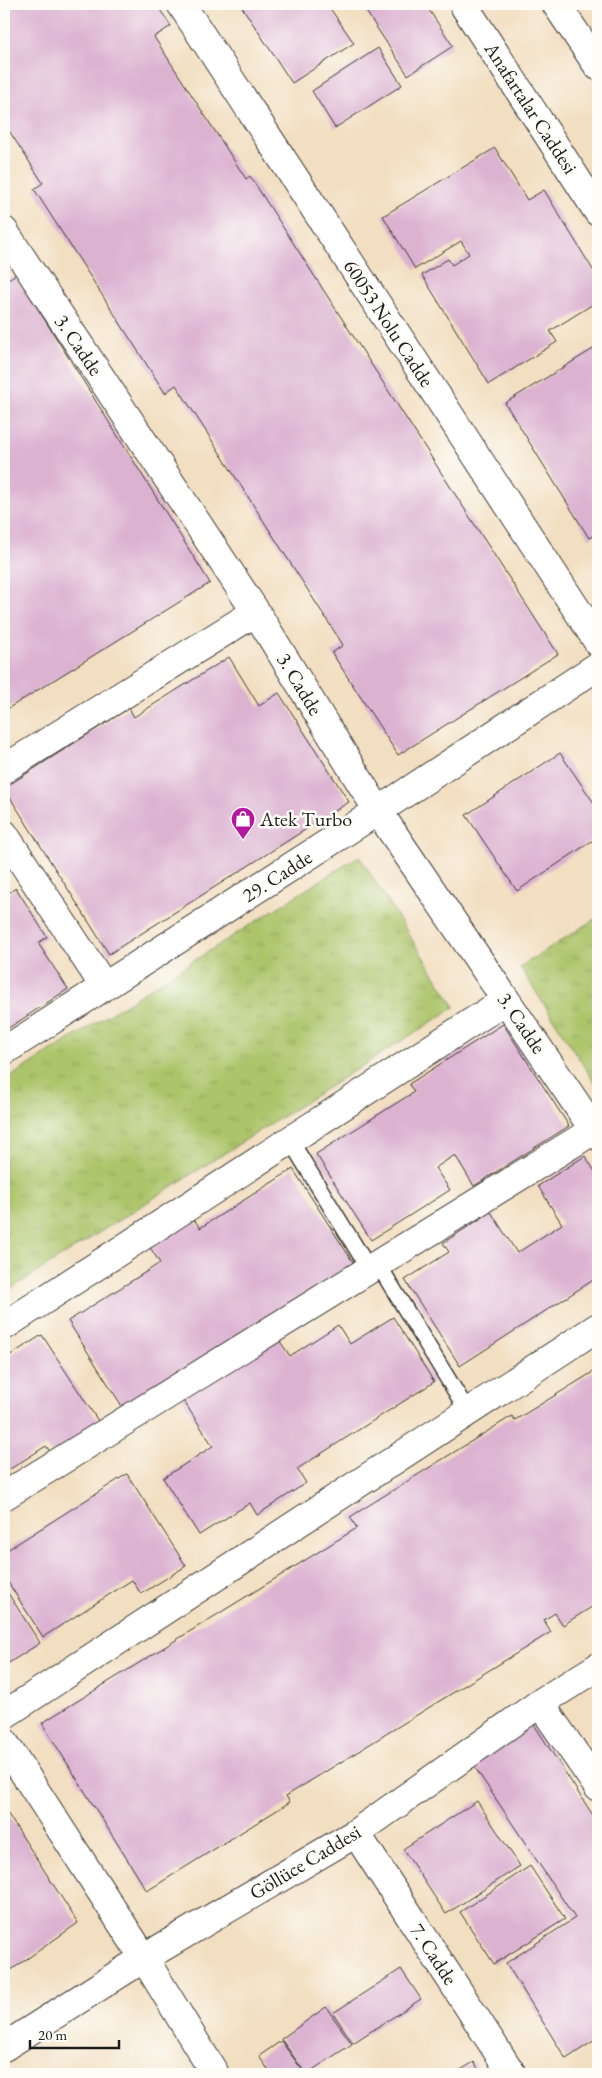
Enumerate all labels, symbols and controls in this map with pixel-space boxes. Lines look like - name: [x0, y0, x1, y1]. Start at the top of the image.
- street label: Anafartalar Caddesi: [478, 36, 583, 179]
- street label: 60053 Nolu Cadde: [338, 254, 440, 392]
- street label: 3. Cadde: [49, 309, 109, 381]
- street label: 3. Cadde: [271, 648, 329, 720]
- shop icon: Atek Turbo: [230, 806, 256, 840]
- place label: Atek Turbo: [259, 806, 352, 832]
- street label: 29. Cadde: [237, 844, 317, 908]
- street label: 3. Cadde: [492, 987, 552, 1059]
- street label: Göllüce Caddesi: [245, 1819, 366, 1905]
- street label: 7. Cadde: [404, 1918, 464, 1990]
- scale bar: [30, 2018, 119, 2050]
- text: 20 m: [38, 2025, 67, 2044]

